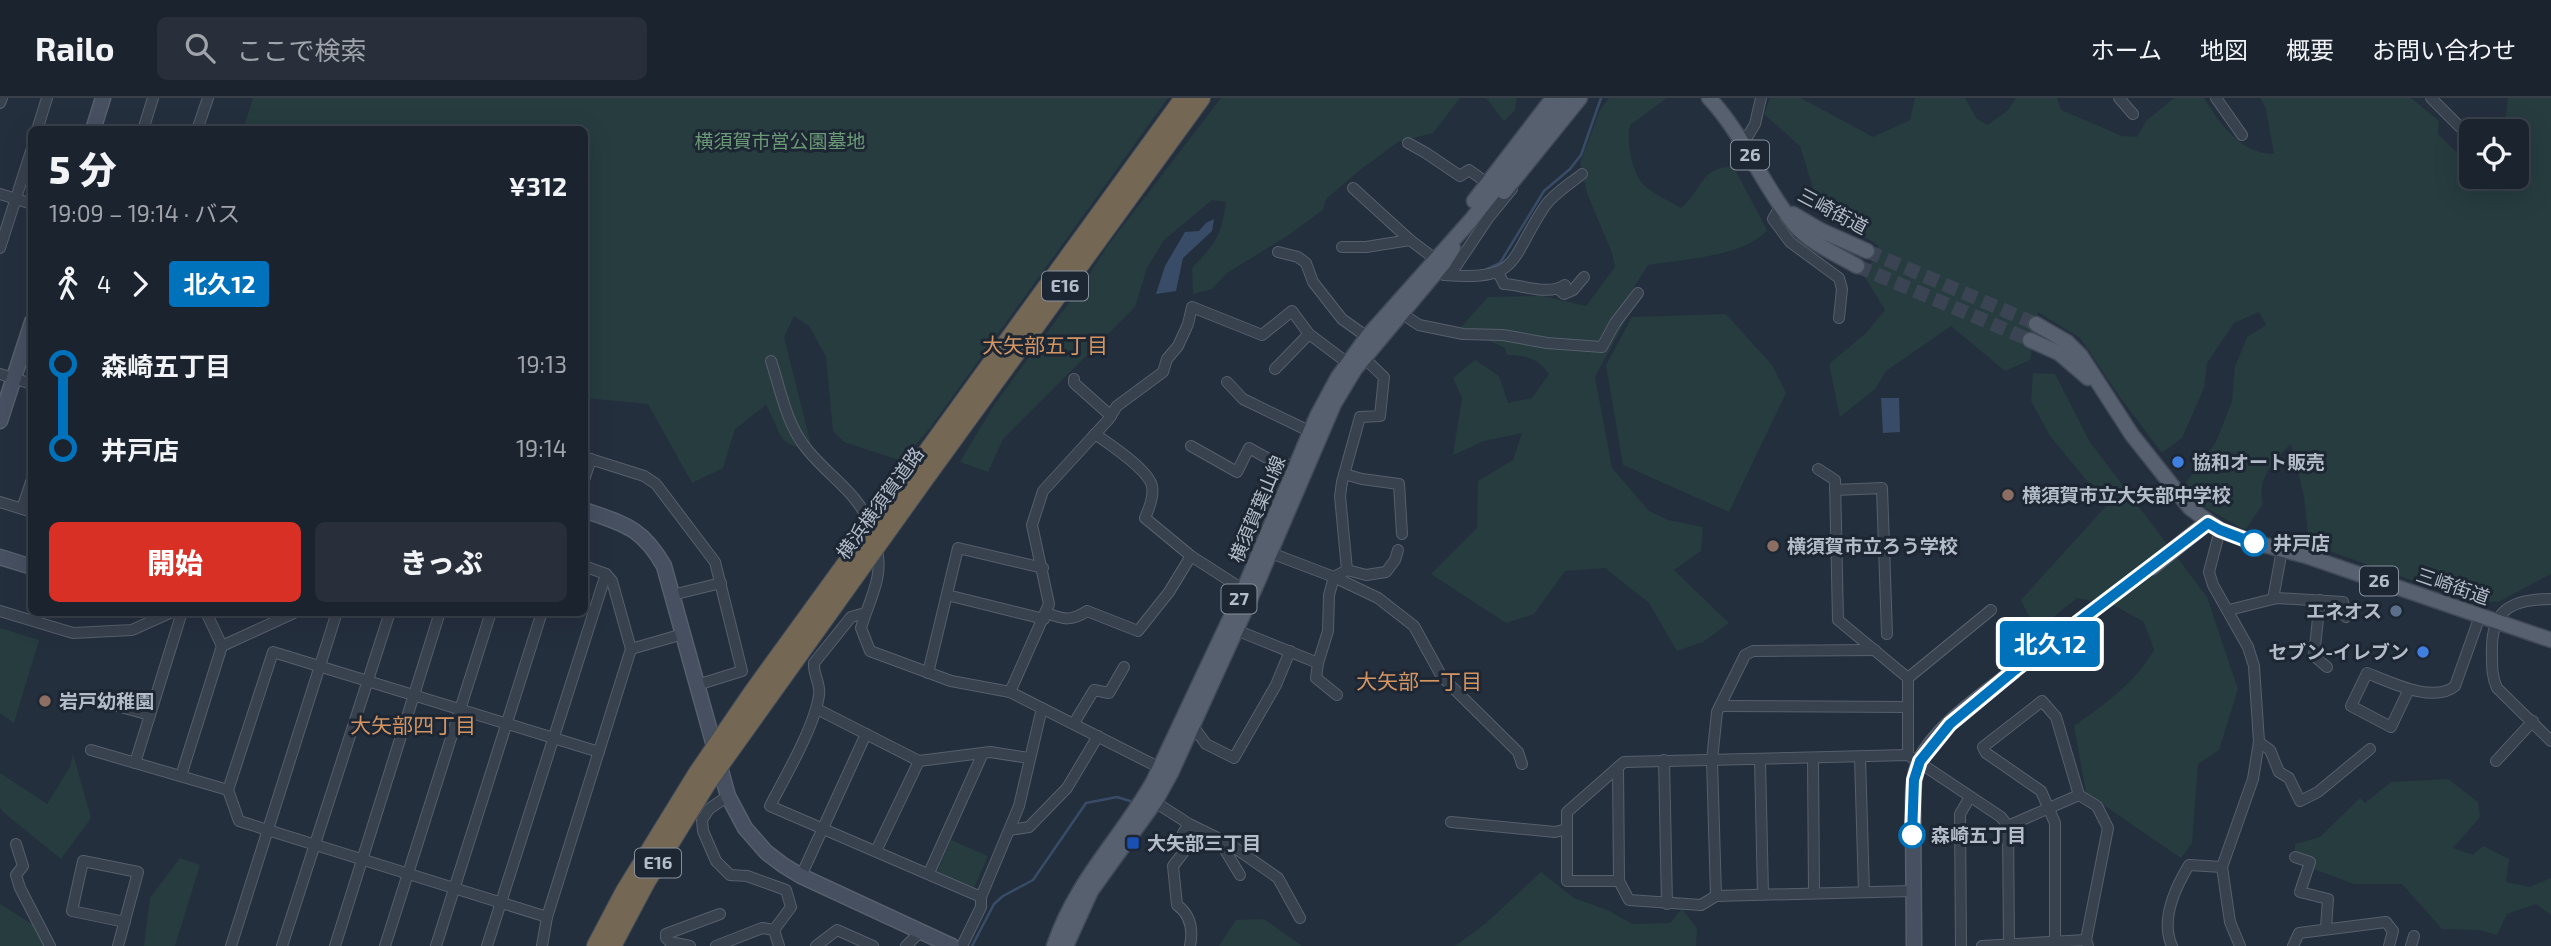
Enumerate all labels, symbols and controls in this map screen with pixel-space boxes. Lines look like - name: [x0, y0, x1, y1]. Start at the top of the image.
- search box: [157, 17, 647, 80]
- text: Railo: [35, 28, 115, 68]
- icon: search: [181, 29, 219, 67]
- text: ここで検索: [237, 34, 367, 65]
- text: ホーム: [2091, 35, 2162, 64]
- text: 地図: [2200, 35, 2248, 64]
- text: 概要: [2286, 35, 2334, 64]
- text: お問い合わせ: [2372, 35, 2516, 64]
- map controls: [2459, 119, 2529, 189]
- button: locate: [2459, 119, 2529, 189]
- park label: 横須賀市営公園墓地: [694, 129, 866, 152]
- road number: 26: [1731, 140, 1769, 170]
- text: 5 分: [49, 146, 116, 192]
- text: ¥312: [509, 170, 567, 201]
- street label: 三崎街道: [1794, 183, 1872, 239]
- text: 19:09 – 19:14 · バス: [49, 199, 240, 227]
- icon: walk: [49, 265, 87, 303]
- icon: forward: [121, 265, 159, 303]
- text: 北久12: [183, 269, 255, 298]
- text: 4: [97, 270, 111, 298]
- road number: E16: [1042, 272, 1088, 300]
- district label: 大矢部五丁目: [982, 332, 1108, 357]
- text: 森崎五丁目: [101, 350, 231, 381]
- text: 19:13: [517, 350, 567, 378]
- text: 井戸店: [101, 434, 179, 465]
- text: 19:14: [516, 434, 567, 462]
- street label: 横浜横須賀道路: [831, 442, 928, 563]
- place label: 協和オート販売: [2192, 450, 2325, 473]
- street label: 横須賀葉山線: [1224, 452, 1289, 566]
- marker: 協和オート販売: [2170, 454, 2186, 470]
- place label: 横須賀市立大矢部中学校: [2022, 483, 2231, 506]
- marker: 横須賀市立大矢部中学校: [2000, 487, 2016, 503]
- button: 開始: [49, 522, 301, 602]
- button: きっぷ: [315, 522, 567, 602]
- marker: 井戸店: [2241, 530, 2267, 556]
- place label: 井戸店: [2273, 531, 2330, 554]
- place label: 横須賀市立ろう学校: [1787, 534, 1958, 557]
- marker: 横須賀市立ろう学校: [1765, 538, 1781, 554]
- street label: 三崎街道: [2413, 562, 2493, 609]
- road number: 26: [2360, 566, 2398, 596]
- road number: 27: [1222, 584, 1256, 614]
- place label: エネオス: [2306, 599, 2382, 622]
- marker: エネオス: [2388, 603, 2404, 619]
- line badge: 北久12: [2001, 621, 2099, 667]
- text: 北久12: [2014, 629, 2086, 658]
- place label: セブン-イレブン: [2268, 640, 2409, 663]
- marker: セブン-イレブン: [2415, 644, 2431, 660]
- district label: 大矢部一丁目: [1356, 668, 1482, 693]
- place label: 岩戸幼稚園: [59, 689, 154, 712]
- marker: 岩戸幼稚園: [37, 693, 53, 709]
- district label: 大矢部四丁目: [350, 712, 476, 737]
- marker: 森崎五丁目: [1899, 822, 1925, 848]
- place label: 森崎五丁目: [1931, 823, 2026, 846]
- place label: 大矢部三丁目: [1147, 831, 1261, 854]
- marker: 大矢部三丁目: [1125, 835, 1141, 851]
- road number: E16: [635, 848, 681, 878]

